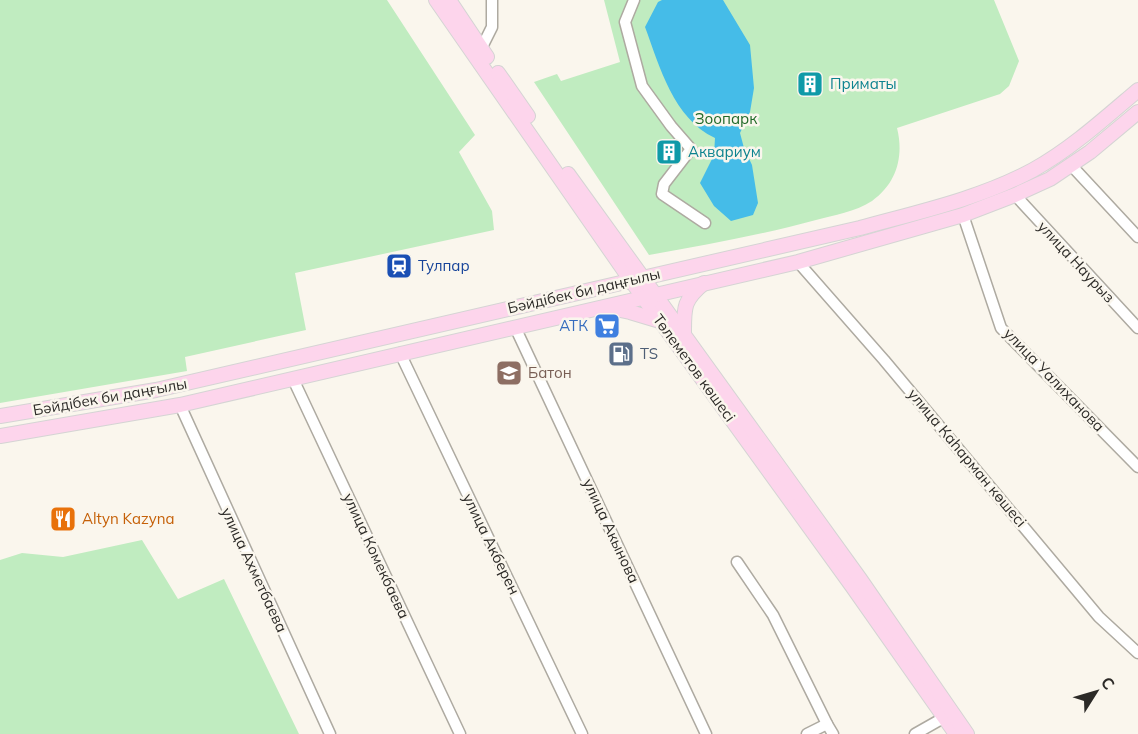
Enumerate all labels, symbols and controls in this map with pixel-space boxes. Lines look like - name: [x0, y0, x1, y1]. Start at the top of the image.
- building icon: Приматы: [795, 69, 825, 99]
- place label: Приматы: [830, 74, 897, 93]
- park label: Зоопарк: [695, 109, 758, 128]
- building icon: Аквариум: [654, 137, 684, 167]
- place label: Аквариум: [688, 142, 761, 161]
- street label: улица Наурыз: [1034, 217, 1119, 306]
- station icon: Тулпар: [384, 251, 414, 281]
- place label: Тулпар: [418, 256, 470, 275]
- street label: Бәйдібек би даңғылы: [506, 264, 662, 317]
- street label: Төлеметов көшесі: [649, 310, 740, 425]
- supermarket icon: АТК: [592, 311, 622, 341]
- place label: АТК: [559, 316, 588, 335]
- street label: улица Уалиханова: [1000, 324, 1109, 435]
- fuel station icon: TS: [606, 339, 636, 369]
- place label: TS: [640, 344, 658, 363]
- school or university icon: Батон: [494, 358, 524, 388]
- place label: Батон: [528, 363, 572, 382]
- street label: Бәйдібек би даңғылы: [31, 374, 188, 419]
- street label: улица Каһарман көшесі: [904, 385, 1031, 531]
- street label: улица Акынова: [579, 476, 644, 586]
- street label: улица Комекбаева: [339, 490, 414, 622]
- street label: улица Акберен: [459, 490, 524, 597]
- restaurant icon: Altyn Kazyna: [48, 504, 78, 534]
- street label: улица Ахметбаева: [217, 504, 292, 635]
- place label: Altyn Kazyna: [82, 509, 175, 528]
- north arrow: [1066, 662, 1126, 722]
- text: С: [1097, 673, 1119, 693]

